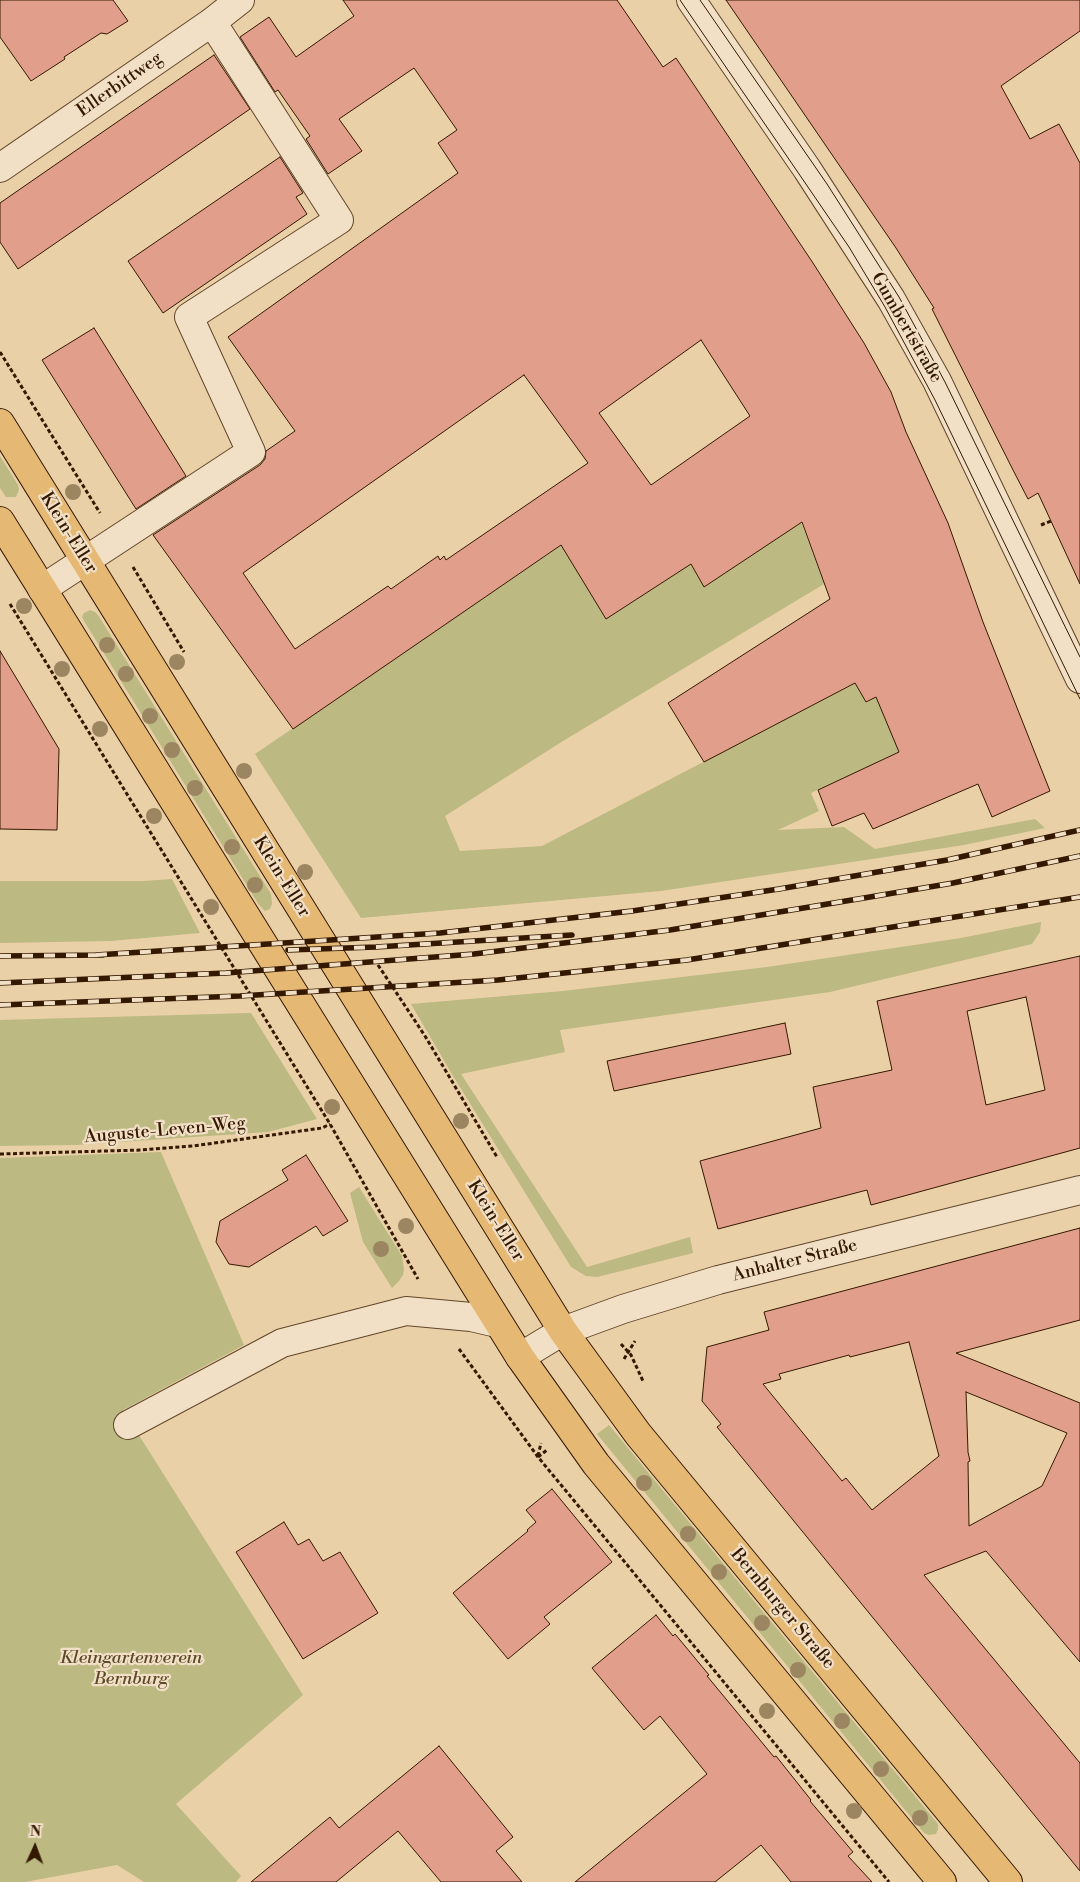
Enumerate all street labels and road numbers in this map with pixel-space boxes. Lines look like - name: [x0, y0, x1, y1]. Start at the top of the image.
- street label: Ellerbittweg: [73, 48, 167, 122]
- street label: Gumbertstraße: [866, 269, 946, 387]
- street label: Klein-Eller: [35, 489, 101, 577]
- street label: Klein-Eller: [248, 833, 314, 921]
- street label: Auguste-Leven-Weg: [83, 1113, 247, 1149]
- street label: Klein-Eller: [462, 1177, 528, 1265]
- street label: Anhalter Straße: [730, 1235, 860, 1287]
- street label: Bernburger Straße: [725, 1544, 839, 1674]

